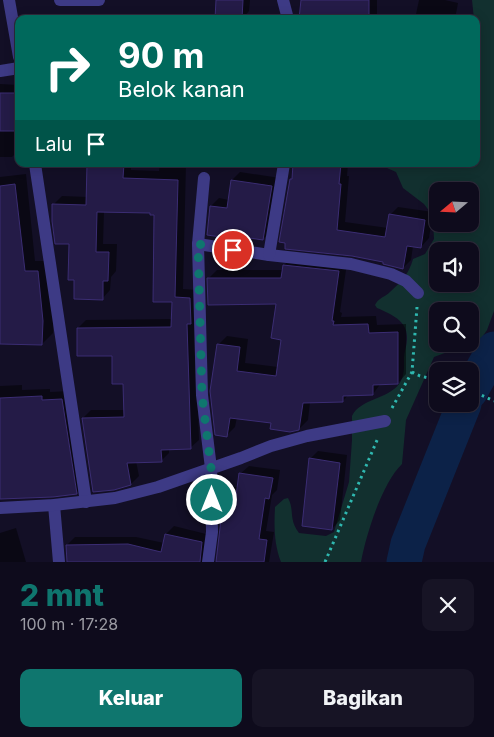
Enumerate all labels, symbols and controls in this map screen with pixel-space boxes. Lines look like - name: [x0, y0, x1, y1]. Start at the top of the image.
- text: 90 m: [118, 34, 205, 76]
- icon: right: [35, 35, 100, 100]
- text: Belok kanan: [118, 76, 245, 102]
- icon: arrive: [82, 130, 110, 158]
- text: Lalu: [35, 133, 72, 156]
- north arrow: [429, 182, 479, 232]
- map controls: [429, 182, 479, 412]
- pin: [212, 229, 254, 271]
- icon: arrive: [219, 236, 247, 264]
- button: sound: [429, 242, 479, 292]
- button: search: [429, 302, 479, 352]
- button: layers: [429, 362, 479, 412]
- position arrow: [185, 473, 237, 525]
- text: 2 mnt: [20, 577, 104, 613]
- button: close: [422, 579, 474, 631]
- text: 100 m · 17:28: [20, 614, 118, 634]
- button: Keluar: [20, 669, 242, 727]
- button: Bagikan: [252, 669, 474, 727]

